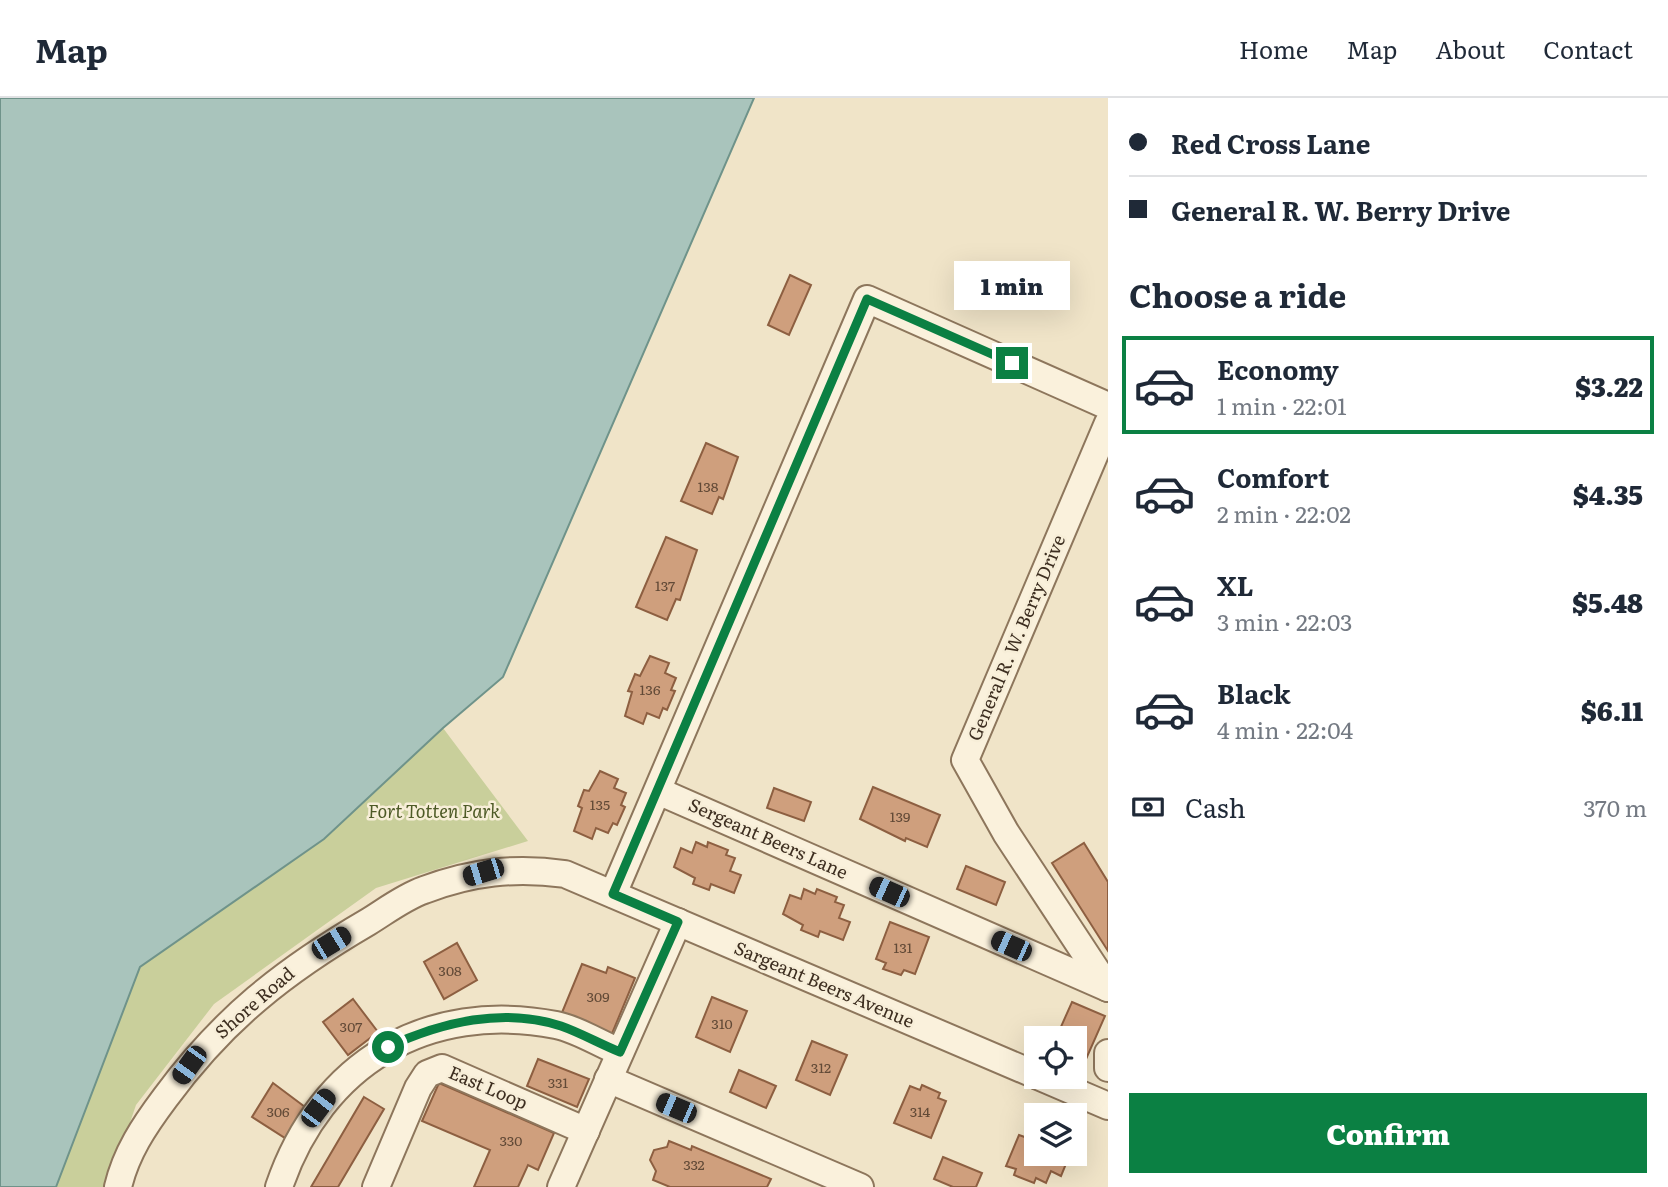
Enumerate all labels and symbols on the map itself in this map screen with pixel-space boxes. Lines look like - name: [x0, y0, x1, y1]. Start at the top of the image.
- callout: 1 min: [954, 261, 1070, 310]
- route end: [996, 347, 1028, 379]
- house number: 138: [698, 476, 719, 496]
- street label: General R. W. Berry Drive: [960, 530, 1071, 745]
- house number: 137: [655, 575, 675, 595]
- house number: 136: [640, 679, 661, 699]
- street label: Sergeant Beers Lane: [685, 790, 853, 885]
- house number: 135: [590, 794, 610, 814]
- park label: Fort Totten Park: [368, 797, 500, 824]
- house number: 139: [890, 806, 910, 826]
- car: [460, 856, 507, 888]
- car: [866, 874, 913, 910]
- car: [308, 923, 355, 963]
- car: [988, 928, 1035, 964]
- street label: Sargeant Beers Avenue: [730, 933, 919, 1034]
- house number: 131: [894, 937, 913, 957]
- street label: Shore Road: [208, 960, 300, 1044]
- house number: 308: [438, 960, 462, 980]
- house number: 309: [586, 986, 610, 1006]
- house number: 310: [711, 1013, 733, 1033]
- house number: 307: [340, 1016, 362, 1036]
- route start: [372, 1031, 404, 1063]
- car: [169, 1042, 210, 1088]
- house number: 312: [811, 1057, 831, 1077]
- street label: East Loop: [445, 1058, 532, 1115]
- house number: 331: [548, 1072, 569, 1092]
- car: [297, 1085, 340, 1131]
- car: [653, 1090, 700, 1126]
- house number: 306: [266, 1101, 290, 1121]
- house number: 314: [910, 1101, 930, 1121]
- house number: 330: [500, 1130, 522, 1150]
- house number: 332: [683, 1154, 705, 1174]

